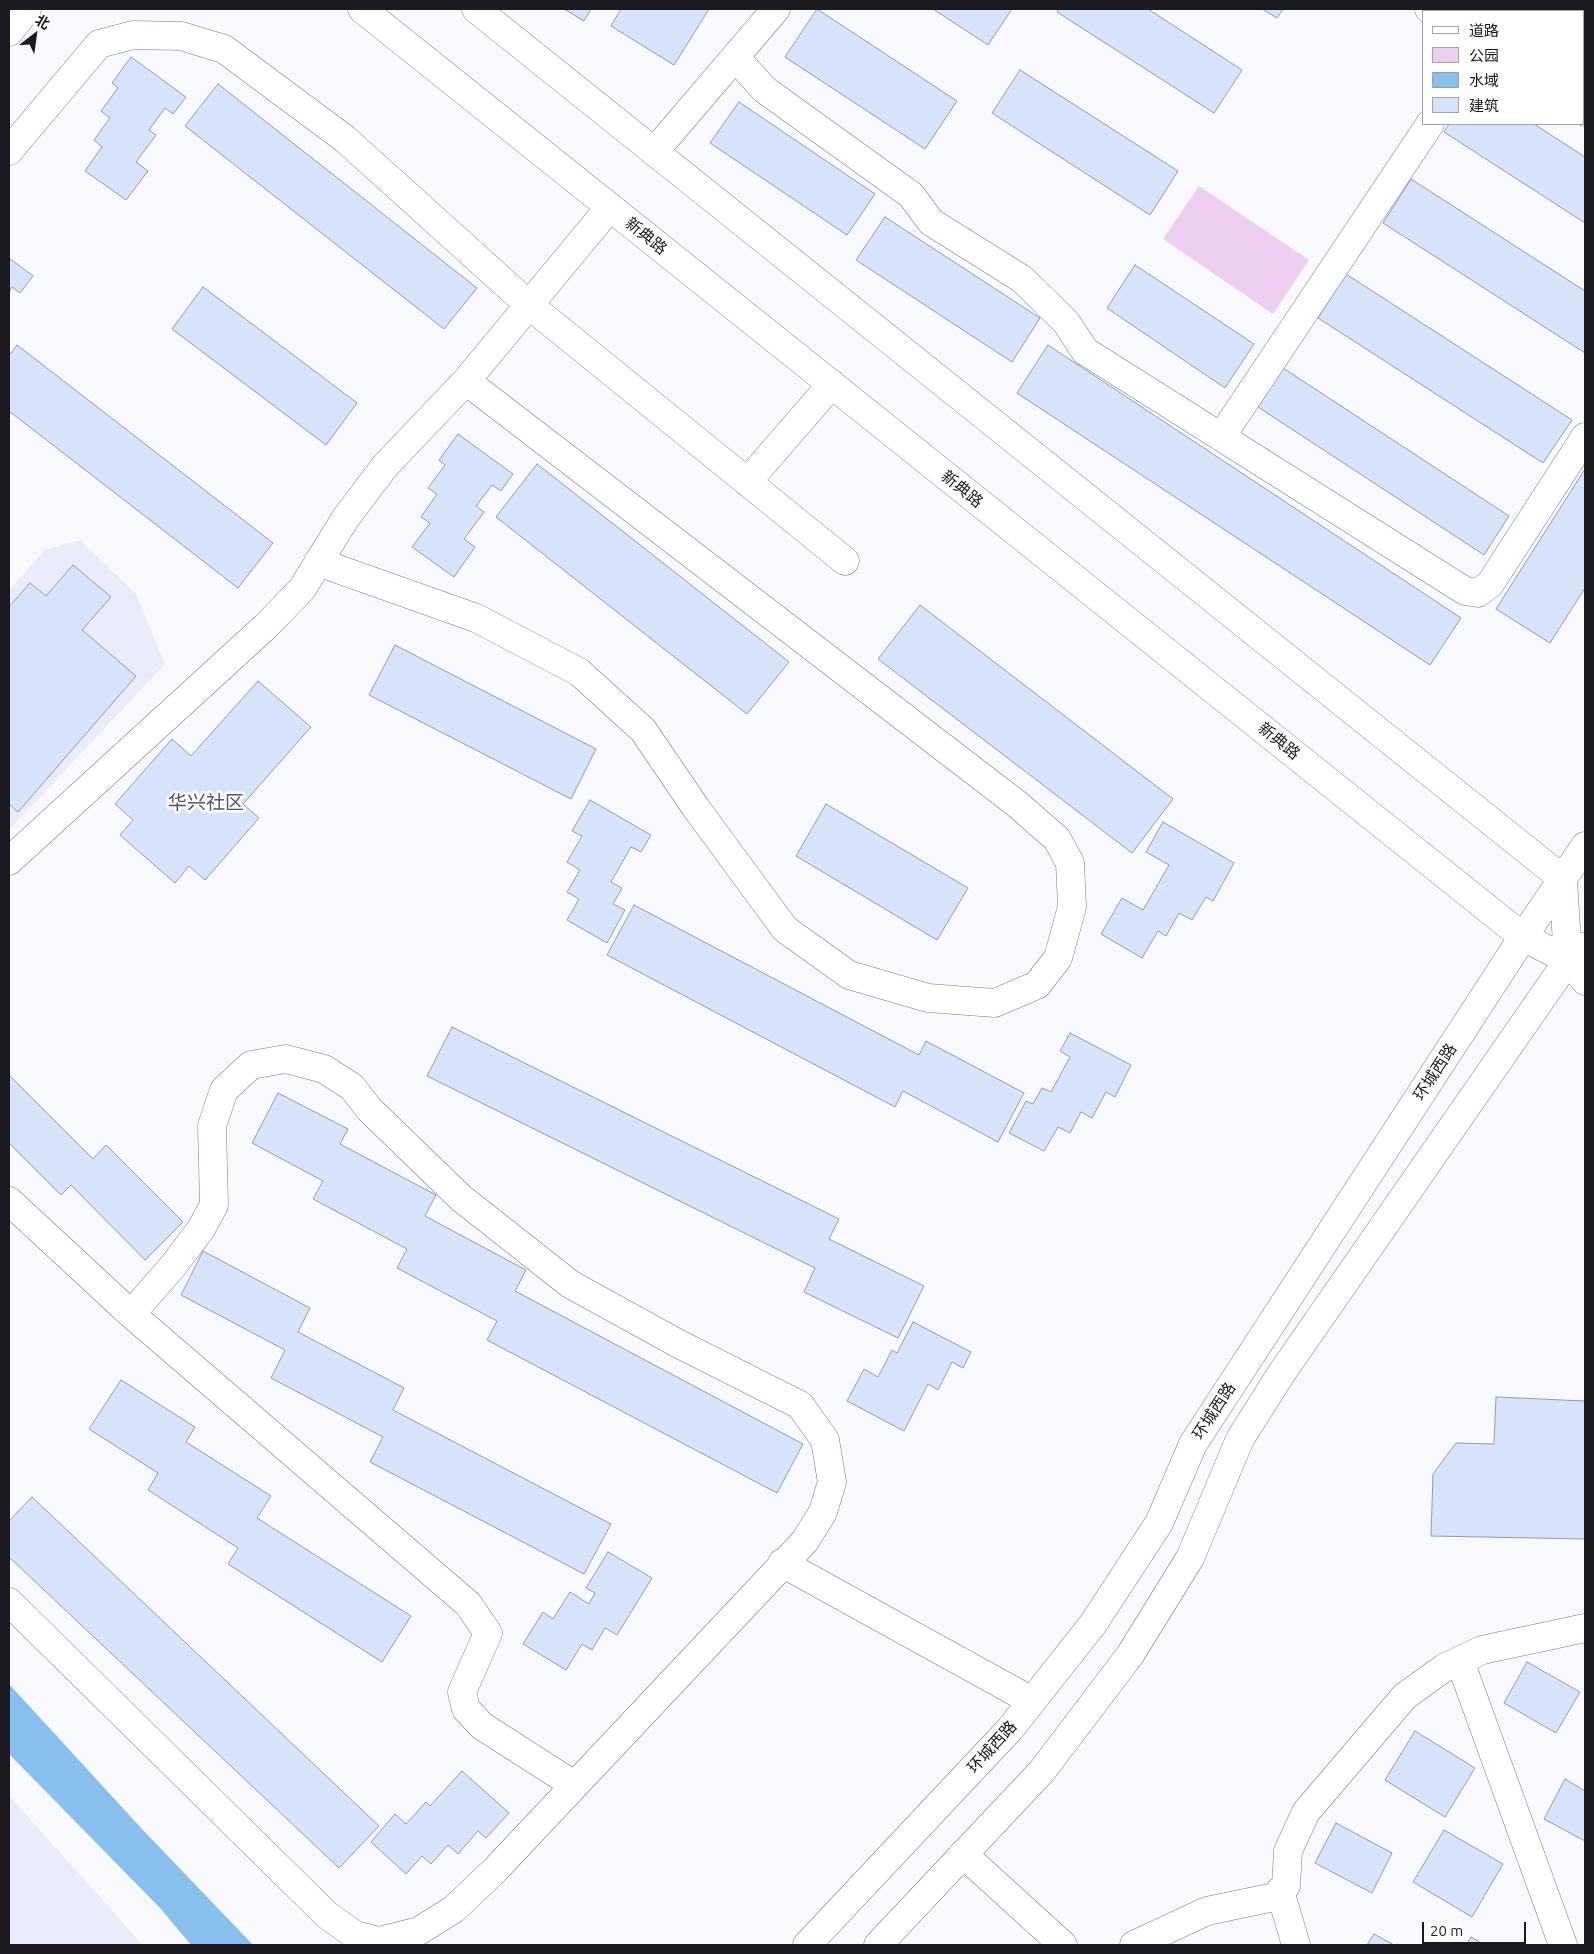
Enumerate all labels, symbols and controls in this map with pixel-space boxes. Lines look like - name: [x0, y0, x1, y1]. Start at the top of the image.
- north arrow: [10, 10, 60, 60]
- legend: [1422, 10, 1584, 125]
- text: 北: [32, 12, 53, 32]
- text: 道路: [1469, 22, 1499, 39]
- text: 公园: [1469, 47, 1499, 64]
- text: 水域: [1469, 72, 1499, 89]
- text: 建筑: [1469, 97, 1499, 114]
- street label: 新典路: [621, 213, 671, 259]
- street label: 新典路: [937, 466, 987, 512]
- street label: 新典路: [1254, 718, 1304, 764]
- district label: 华兴社区: [168, 792, 244, 814]
- street label: 环城西路: [1410, 1040, 1460, 1104]
- street label: 环城西路: [1189, 1379, 1239, 1443]
- street label: 环城西路: [963, 1717, 1021, 1777]
- scale bar: [1424, 1912, 1528, 1944]
- text: 20 m: [1430, 1922, 1463, 1939]

